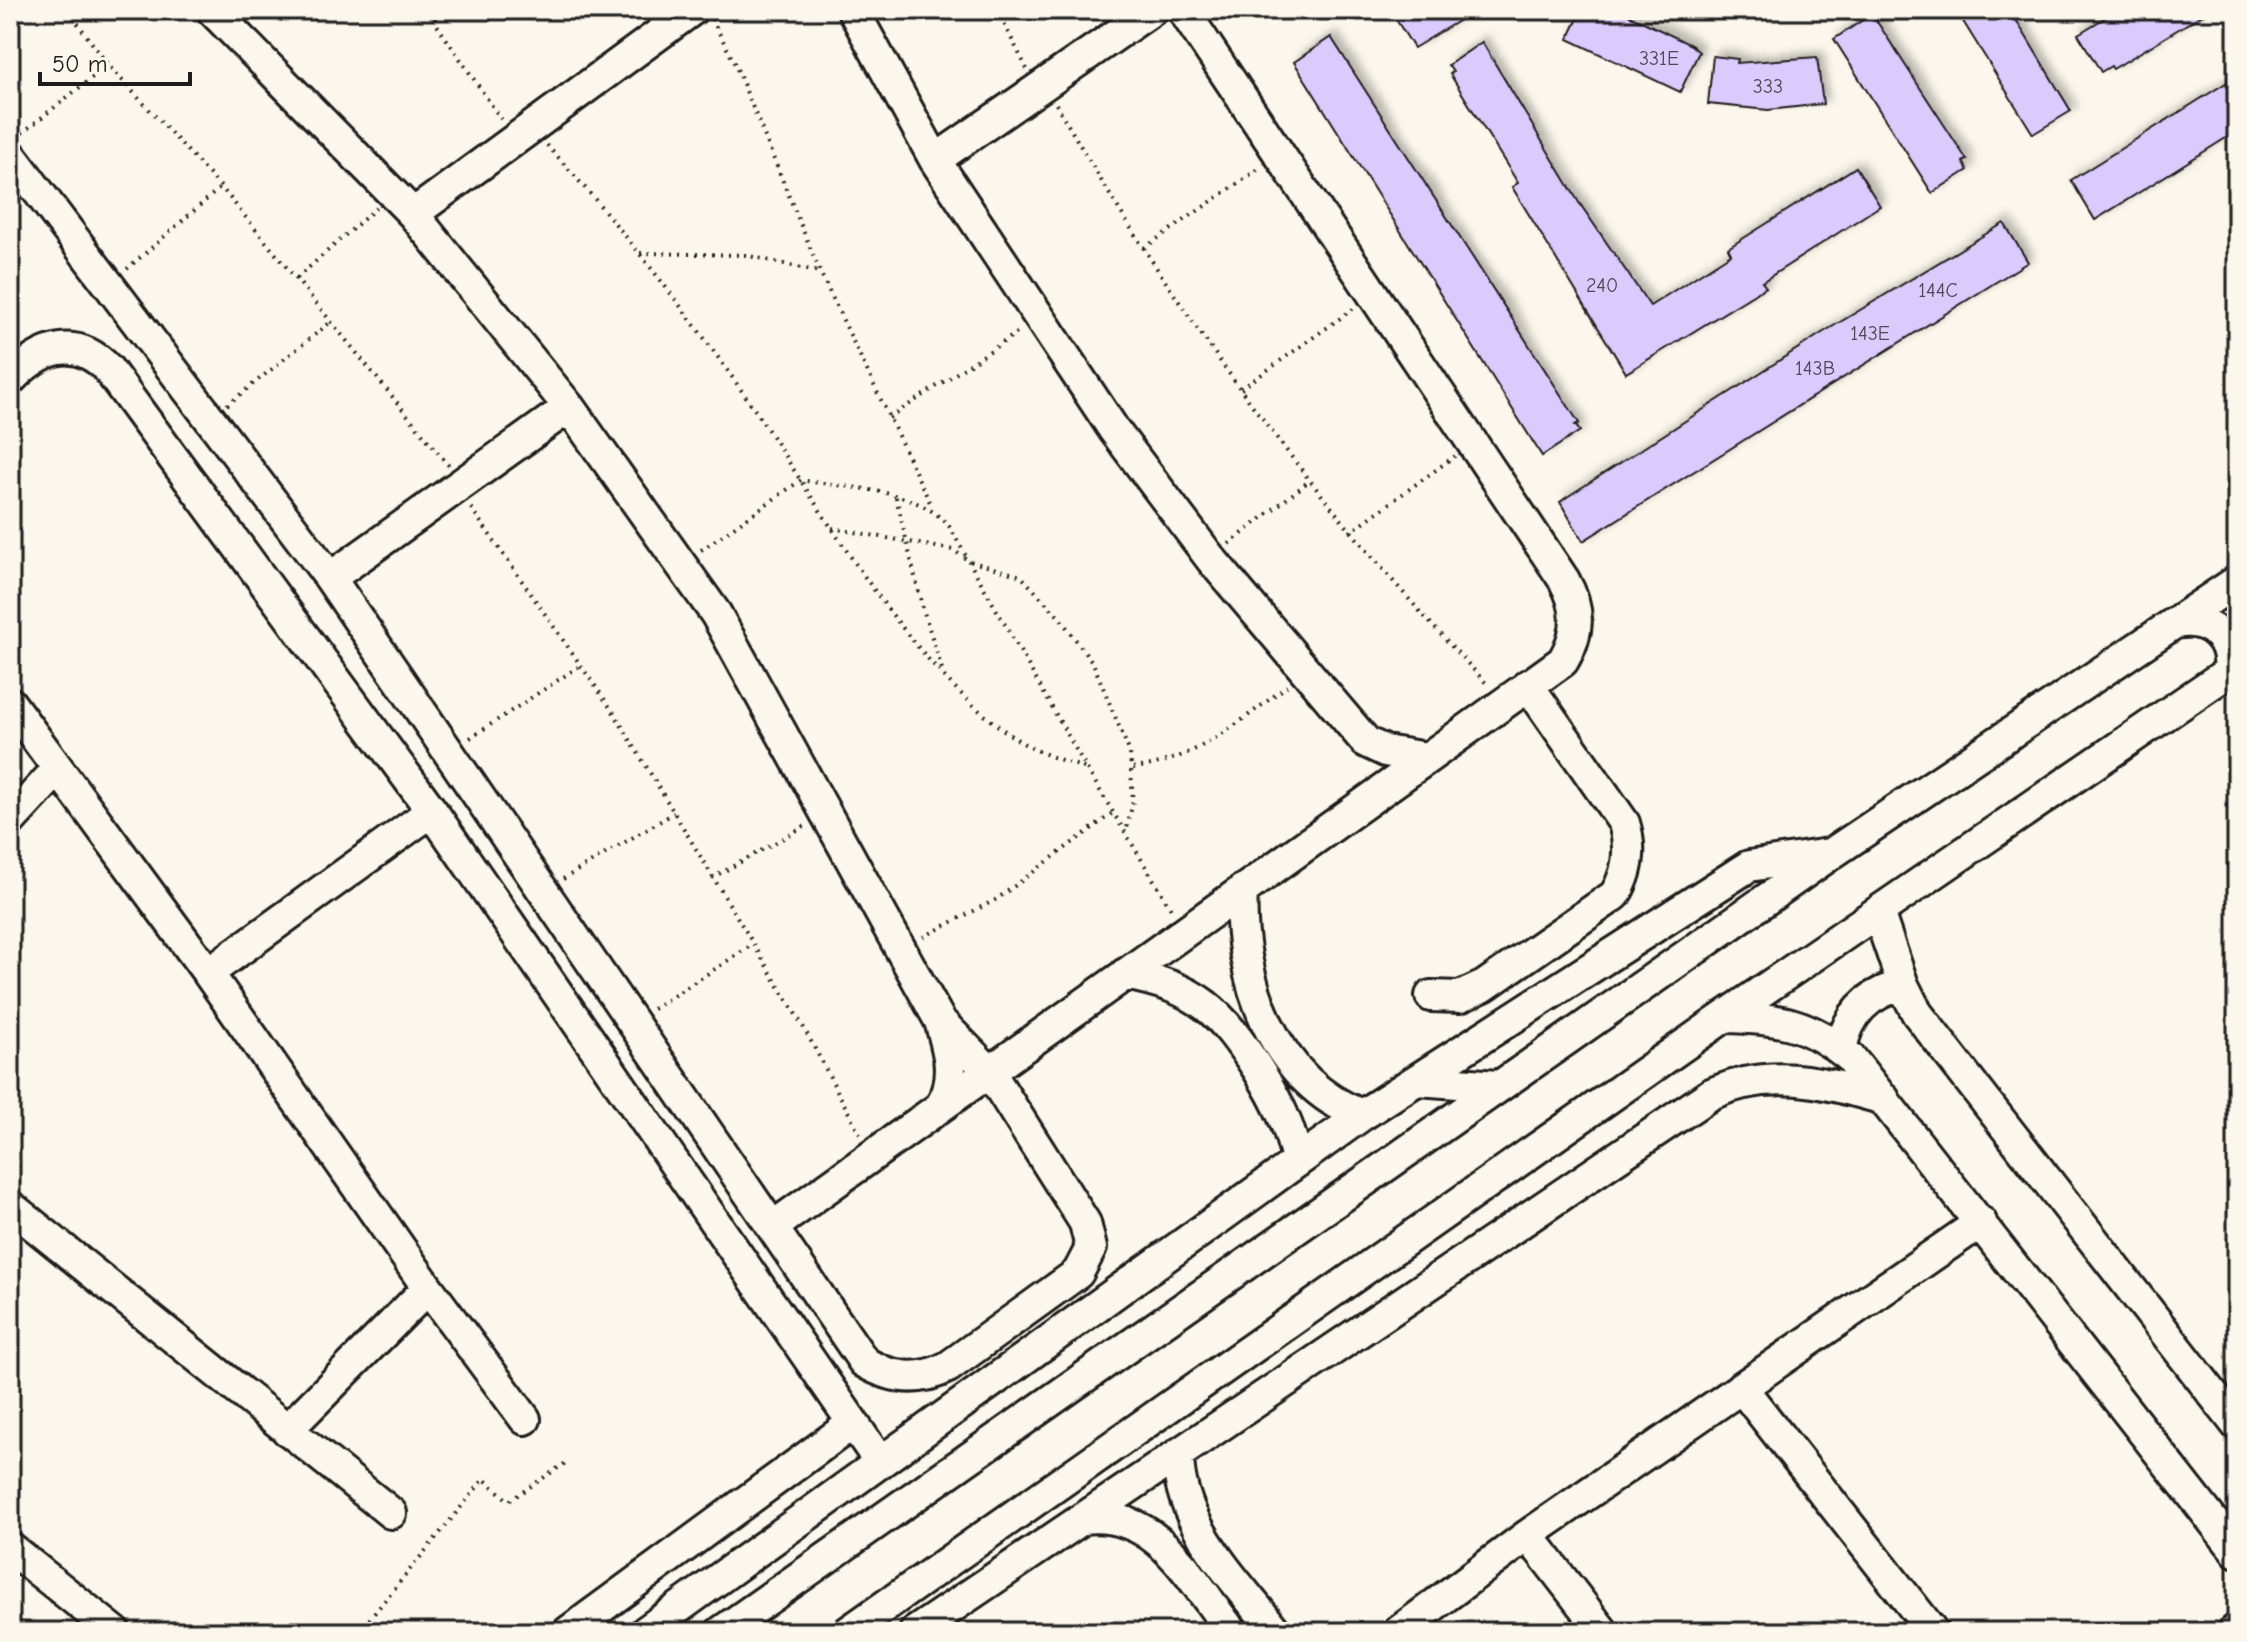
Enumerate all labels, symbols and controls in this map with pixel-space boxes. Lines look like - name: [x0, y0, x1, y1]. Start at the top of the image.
- scale bar: [40, 36, 190, 86]
- house number: 331E: [1639, 47, 1679, 70]
- text: 50 m: [52, 50, 108, 78]
- house number: 333: [1753, 75, 1783, 98]
- house number: 240: [1586, 274, 1618, 297]
- house number: 144C: [1918, 279, 1958, 302]
- house number: 143E: [1850, 322, 1890, 345]
- house number: 143B: [1795, 357, 1835, 380]

